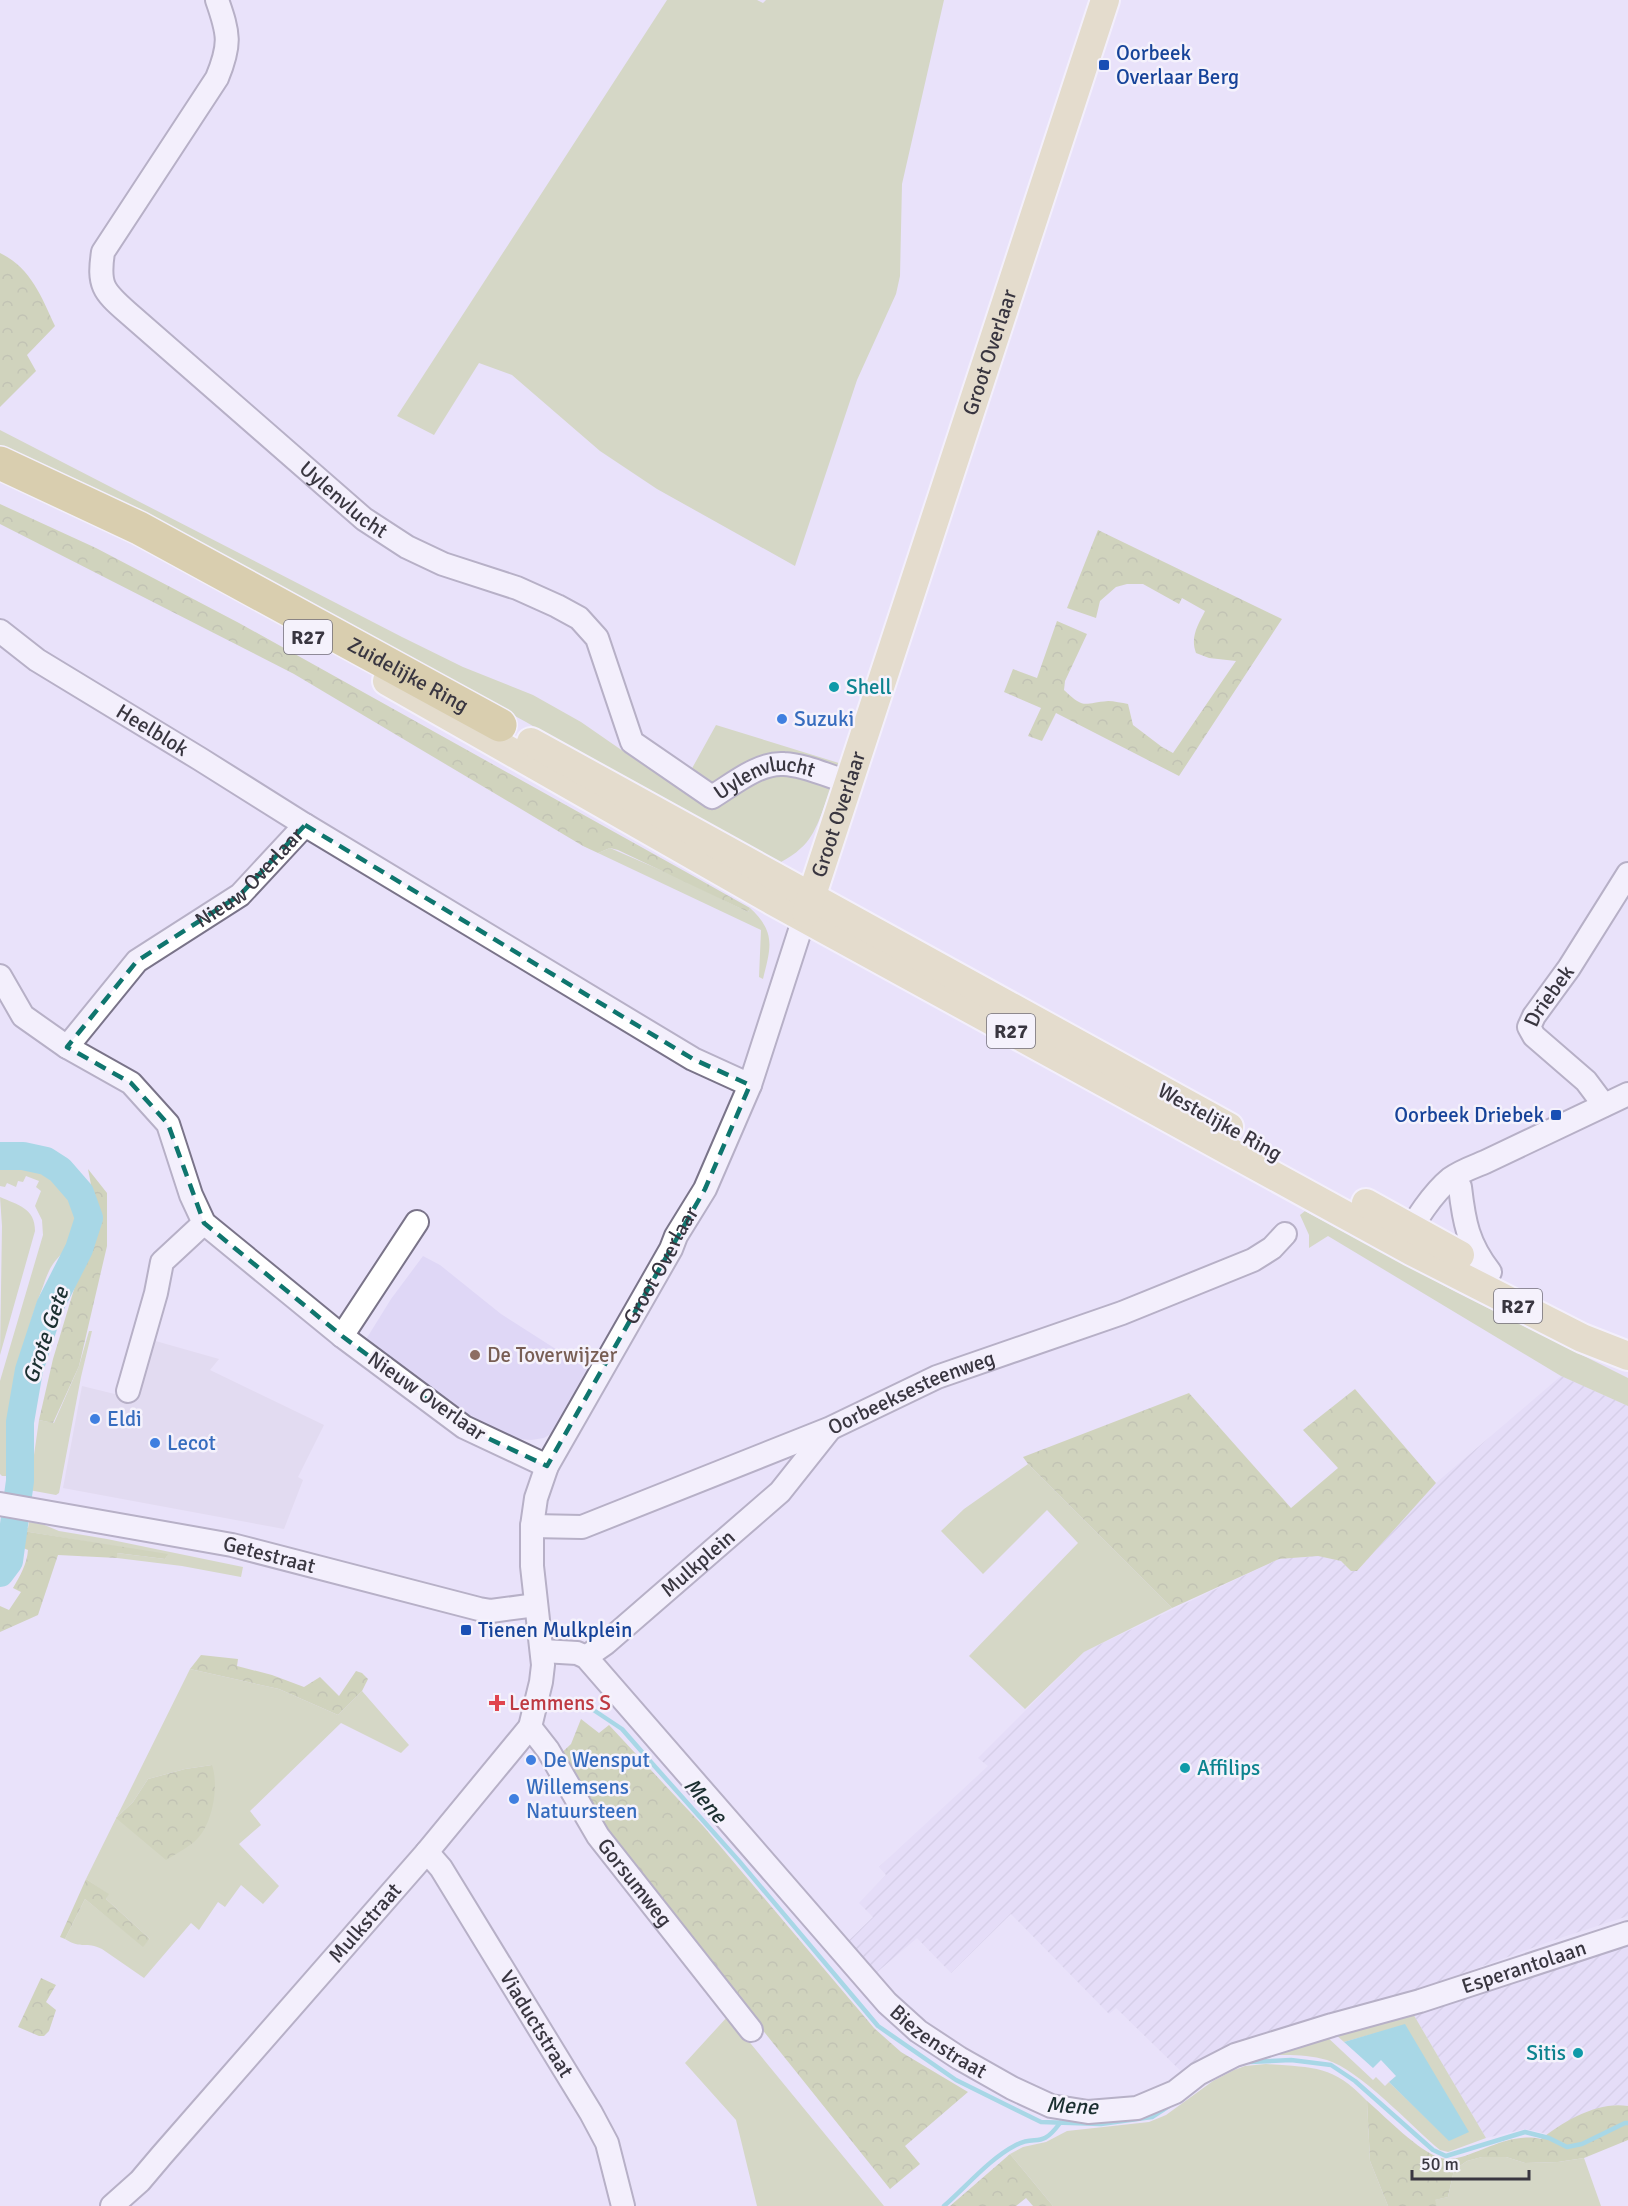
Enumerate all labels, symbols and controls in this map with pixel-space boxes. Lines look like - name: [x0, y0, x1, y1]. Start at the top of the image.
- place label: Oorbeek Overlaar Berg: [1116, 40, 1239, 90]
- marker: Oorbeek Overlaar Berg: [1097, 58, 1111, 72]
- street label: Groot Overlaar: [957, 286, 1022, 419]
- street label: Uylenvlucht: [294, 456, 393, 544]
- road number: R27: [284, 620, 332, 654]
- street label: Zuidelijke Ring: [343, 631, 473, 718]
- place label: Shell: [846, 674, 892, 700]
- marker: Shell: [827, 680, 841, 694]
- street label: Heelblok: [111, 698, 194, 762]
- place label: Suzuki: [794, 706, 854, 732]
- marker: Suzuki: [775, 712, 789, 726]
- street label: Groot Overlaar: [806, 748, 871, 881]
- street label: Uylenvlucht: [709, 751, 819, 806]
- street label: Nieuw Overlaar: [190, 822, 309, 933]
- street label: Driebek: [1518, 960, 1580, 1031]
- road number: R27: [987, 1014, 1035, 1048]
- street label: Westelijke Ring: [1153, 1077, 1287, 1167]
- place label: Oorbeek Driebek: [1394, 1102, 1544, 1128]
- marker: Oorbeek Driebek: [1549, 1108, 1563, 1122]
- street label: Groot Overlaar: [618, 1201, 704, 1329]
- water label: Grote Gete: [16, 1283, 75, 1387]
- road number: R27: [1494, 1289, 1542, 1323]
- place label: De Toverwijzer: [487, 1342, 618, 1368]
- street label: Oorbeeksesteenweg: [824, 1345, 998, 1441]
- street label: Nieuw Overlaar: [363, 1346, 491, 1446]
- marker: De Toverwijzer: [468, 1348, 482, 1362]
- place label: Eldi: [107, 1406, 142, 1432]
- marker: Eldi: [88, 1412, 102, 1426]
- place label: Lecot: [167, 1430, 216, 1456]
- marker: Lecot: [148, 1436, 162, 1450]
- street label: Mulkplein: [655, 1524, 740, 1603]
- street label: Getestraat: [221, 1531, 318, 1579]
- place label: Tienen Mulkplein: [478, 1617, 632, 1643]
- marker: Tienen Mulkplein: [459, 1623, 473, 1637]
- place label: Lemmens S: [509, 1690, 611, 1716]
- marker: Lemmens S: [490, 1696, 504, 1710]
- place label: De Wensput: [543, 1747, 650, 1773]
- marker: De Wensput: [524, 1753, 538, 1767]
- place label: Affilips: [1197, 1755, 1260, 1781]
- marker: Affilips: [1178, 1761, 1192, 1775]
- water label: Mene: [678, 1772, 733, 1829]
- place label: Willemsens Natuursteen: [526, 1774, 638, 1824]
- marker: Willemsens Natuursteen: [507, 1792, 521, 1806]
- street label: Gorsumweg: [592, 1833, 678, 1932]
- street label: Mulkstraat: [323, 1878, 407, 1968]
- street label: Esperantolaan: [1458, 1935, 1590, 2000]
- street label: Viaductstraat: [494, 1966, 579, 2082]
- street label: Biezenstraat: [884, 1999, 991, 2084]
- place label: Sitis: [1526, 2040, 1566, 2066]
- marker: Sitis: [1571, 2046, 1585, 2060]
- water label: Mene: [1045, 2091, 1100, 2120]
- scale bar: [1412, 2143, 1529, 2181]
- text: 50 m: [1421, 2153, 1459, 2175]

